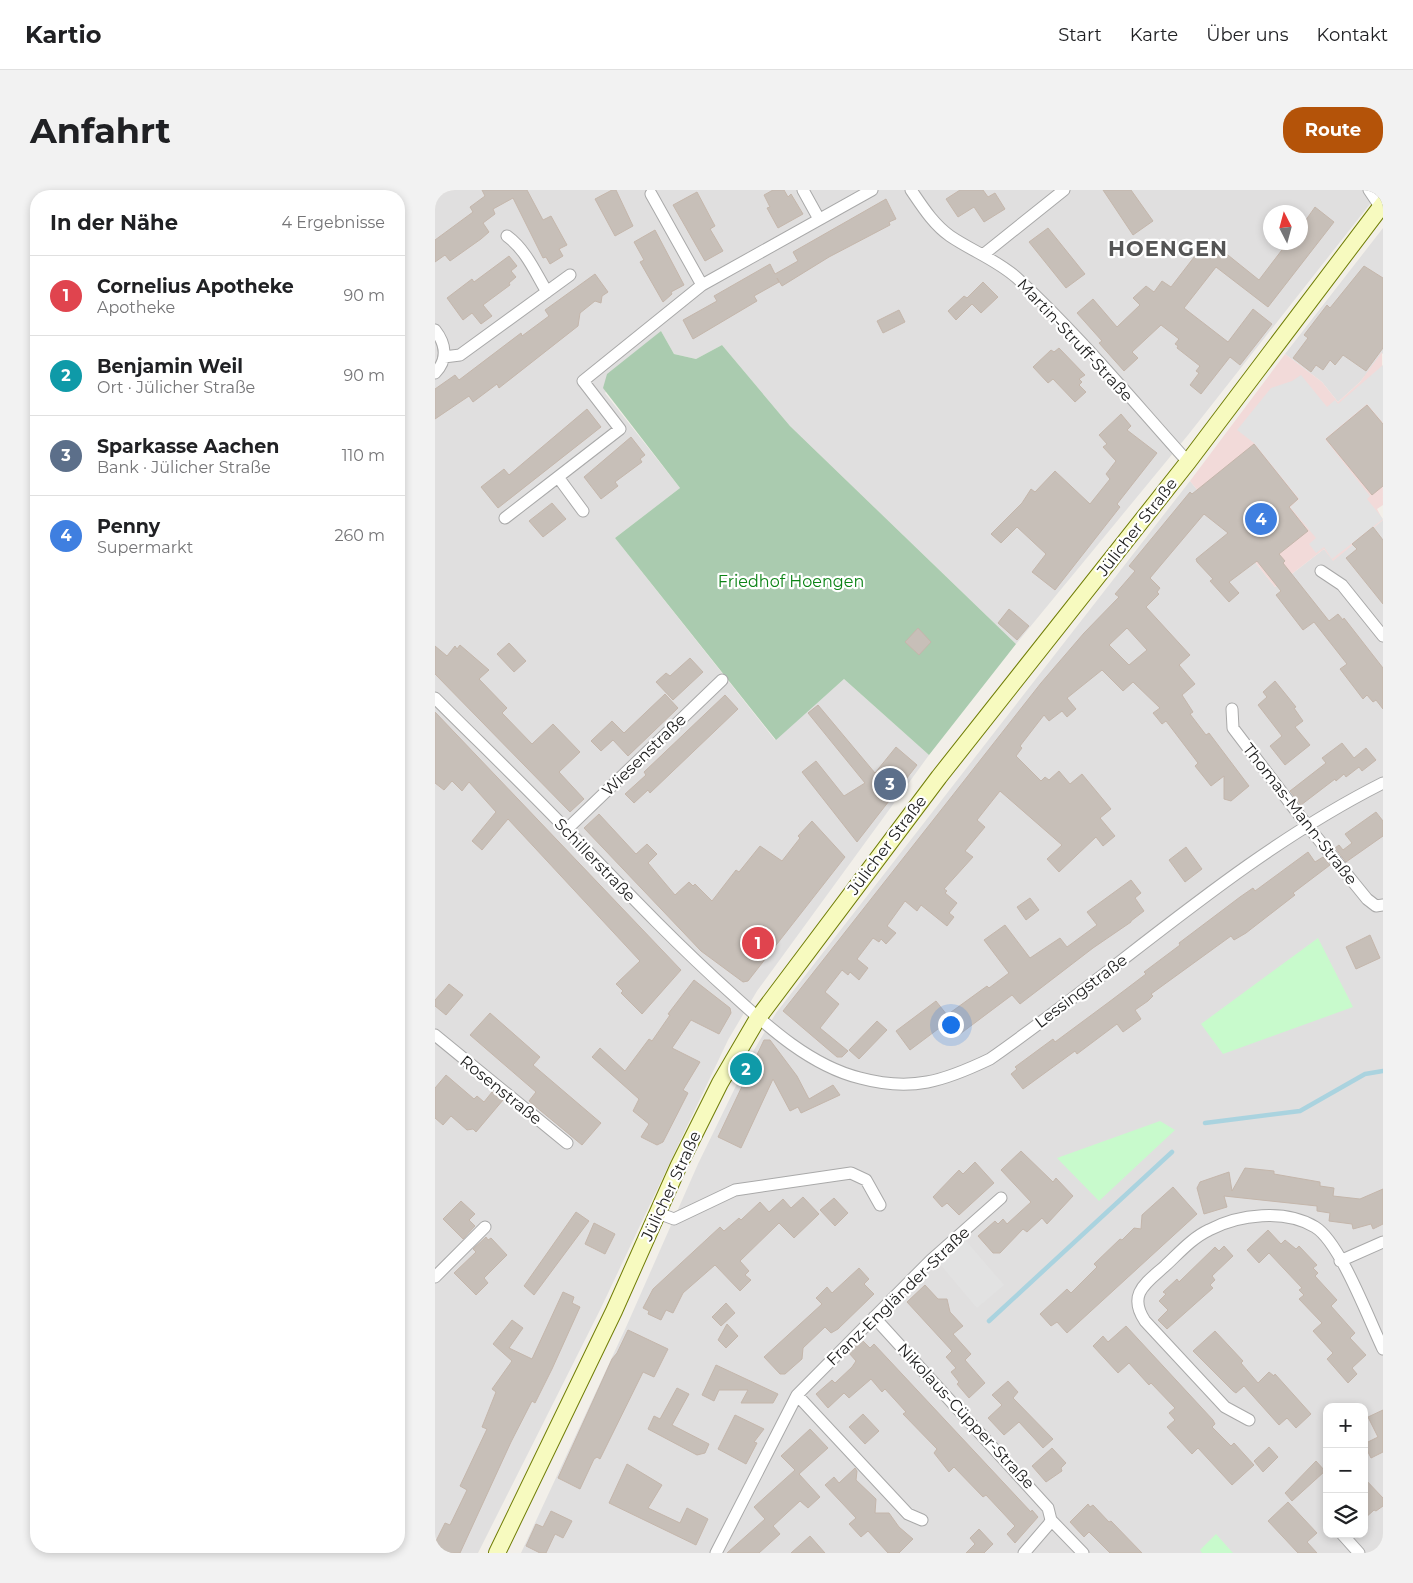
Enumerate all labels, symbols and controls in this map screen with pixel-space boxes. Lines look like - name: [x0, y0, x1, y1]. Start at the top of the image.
- text: Kartio: [25, 20, 101, 49]
- text: Start: [1058, 24, 1102, 46]
- text: Karte: [1130, 24, 1178, 46]
- text: Über uns: [1206, 24, 1289, 46]
- text: Kontakt: [1317, 24, 1388, 46]
- button: Route: [1283, 107, 1383, 153]
- text: Anfahrt: [30, 109, 171, 152]
- north arrow: [1263, 205, 1308, 250]
- text: In der Nähe: [50, 210, 178, 235]
- text: 4 Ergebnisse: [281, 213, 385, 232]
- district label: HOENGEN: [1108, 236, 1228, 261]
- text: Cornelius Apotheke: [97, 275, 294, 298]
- street label: Martin-Struff-Straße: [1013, 275, 1137, 405]
- text: 1: [63, 286, 69, 305]
- text: 90 m: [343, 286, 385, 305]
- text: Apotheke: [97, 298, 175, 317]
- text: Benjamin Weil: [97, 355, 243, 378]
- text: 2: [61, 366, 71, 385]
- text: 90 m: [343, 366, 385, 385]
- text: Ort · Jülicher Straße: [97, 378, 255, 397]
- text: Sparkasse Aachen: [97, 435, 279, 458]
- text: 3: [61, 446, 71, 465]
- text: 110 m: [342, 446, 385, 465]
- text: Bank · Jülicher Straße: [97, 458, 271, 477]
- street label: Jülicher Straße: [1092, 474, 1181, 581]
- pin: 4: [1245, 500, 1277, 538]
- text: Penny: [97, 515, 160, 538]
- text: 4: [60, 526, 72, 545]
- text: 260 m: [334, 526, 385, 545]
- text: Supermarkt: [97, 538, 193, 557]
- park label: Friedhof Hoengen: [718, 572, 864, 591]
- street label: Wiesenstraße: [598, 710, 690, 800]
- street label: Thomas-Mann-Straße: [1239, 739, 1361, 889]
- pin: 3: [874, 765, 906, 803]
- street label: Jülicher Straße: [843, 792, 930, 899]
- street label: Schillerstraße: [551, 814, 639, 906]
- pin: 1: [742, 924, 774, 962]
- street label: Lessingstraße: [1031, 950, 1131, 1032]
- your location: [938, 1012, 964, 1038]
- pin: 2: [730, 1050, 762, 1088]
- street label: Rosenstraße: [456, 1051, 546, 1129]
- street label: Jülicher Straße: [637, 1128, 705, 1245]
- street label: Franz-Engländer-Straße: [822, 1223, 974, 1369]
- street label: Nikolaus-Cüpper-Straße: [893, 1339, 1039, 1493]
- map controls: [1323, 1403, 1368, 1538]
- button: +: [1323, 1403, 1368, 1448]
- button: −: [1323, 1448, 1368, 1493]
- button: layers: [1323, 1493, 1368, 1538]

